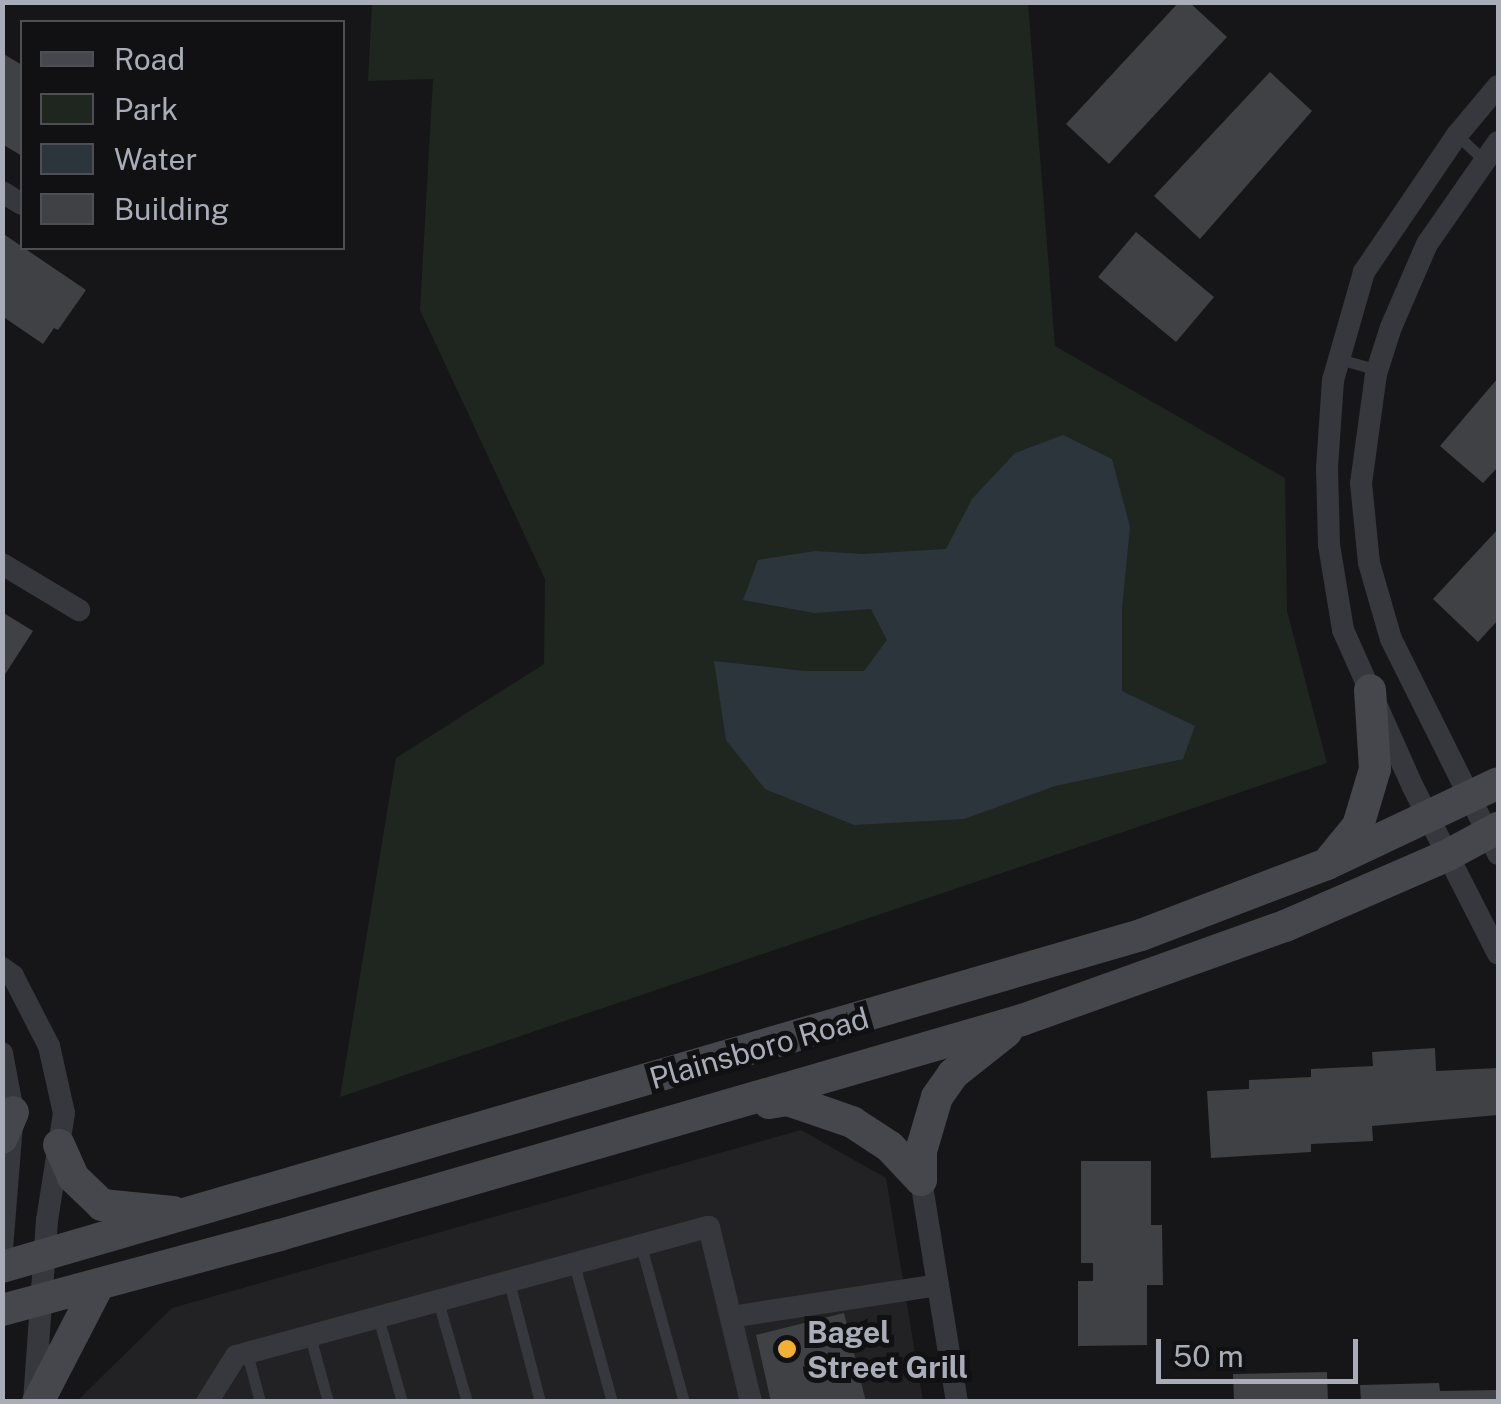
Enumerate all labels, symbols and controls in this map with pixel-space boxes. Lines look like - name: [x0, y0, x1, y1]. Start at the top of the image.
- legend: [20, 20, 345, 250]
- text: Road: [114, 41, 185, 77]
- text: Park: [114, 91, 178, 127]
- text: Water: [114, 141, 197, 177]
- text: Building: [114, 191, 229, 227]
- street label: Plainsboro Road: [645, 1000, 873, 1096]
- place label: Bagel Street Grill: [807, 1314, 968, 1384]
- scale bar: [1161, 1319, 1364, 1381]
- marker: Bagel Street Grill: [776, 1338, 798, 1360]
- text: 50 m: [1173, 1338, 1244, 1374]

